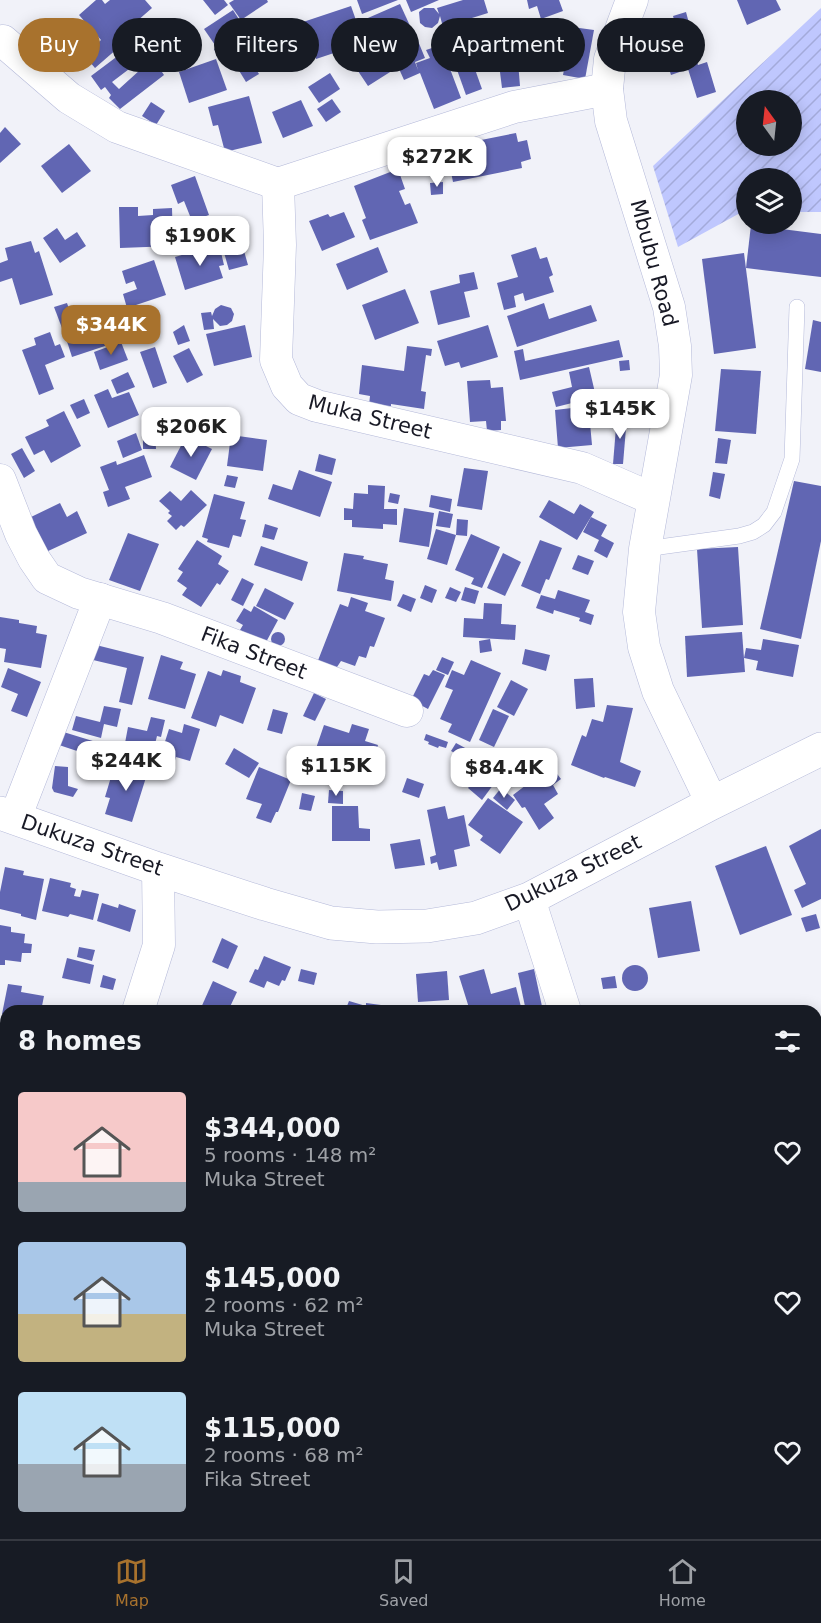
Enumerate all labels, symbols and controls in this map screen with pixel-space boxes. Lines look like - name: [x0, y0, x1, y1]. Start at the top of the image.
- chip: Buy: [18, 18, 100, 72]
- chip: Rent: [112, 18, 202, 72]
- chip: Filters: [214, 18, 319, 72]
- chip: New: [331, 18, 419, 72]
- chip: Apartment: [431, 18, 585, 72]
- chip: House: [597, 18, 705, 72]
- north arrow: [736, 90, 802, 156]
- map controls: [736, 90, 802, 234]
- pin: $272K: [395, 137, 479, 188]
- text: $272K: [401, 144, 473, 168]
- button: layers: [736, 168, 802, 234]
- street label: Mbubu Road: [625, 197, 683, 329]
- pin: $190K: [158, 216, 242, 267]
- text: $190K: [164, 223, 236, 247]
- pin: $344K: [69, 305, 153, 356]
- text: $344K: [75, 312, 147, 336]
- pin: $145K: [578, 389, 662, 440]
- street label: Muka Street: [306, 390, 434, 444]
- text: $145K: [584, 396, 656, 420]
- pin: $206K: [149, 407, 233, 458]
- text: $206K: [155, 414, 227, 438]
- street label: Fika Street: [198, 622, 310, 684]
- pin: $244K: [84, 741, 168, 792]
- pin: $115K: [294, 746, 378, 797]
- text: $244K: [90, 748, 162, 772]
- pin: $84.4K: [455, 748, 553, 799]
- text: $115K: [300, 753, 372, 777]
- text: $84.4K: [465, 755, 543, 779]
- street label: Dukuza Street: [18, 809, 166, 881]
- street label: Dukuza Street: [501, 830, 645, 916]
- icon: filters: [771, 1025, 804, 1058]
- text: 8 homes: [18, 1026, 142, 1056]
- text: $344,000: [204, 1113, 341, 1143]
- icon: home: [66, 1116, 138, 1188]
- icon: heart: [771, 1136, 804, 1169]
- text: 5 rooms · 148 m²: [204, 1143, 376, 1167]
- text: Muka Street: [204, 1167, 325, 1191]
- text: $145,000: [204, 1263, 341, 1293]
- icon: home: [66, 1266, 138, 1338]
- icon: heart: [771, 1286, 804, 1319]
- text: 2 rooms · 62 m²: [204, 1293, 364, 1317]
- text: Muka Street: [204, 1317, 325, 1341]
- text: $115,000: [204, 1413, 341, 1443]
- icon: home: [66, 1416, 138, 1488]
- icon: heart: [771, 1436, 804, 1469]
- text: 2 rooms · 68 m²: [204, 1443, 364, 1467]
- text: Fika Street: [204, 1467, 310, 1491]
- tab: Map: [115, 1555, 149, 1610]
- tab: Saved: [379, 1555, 428, 1610]
- tab: Home: [659, 1555, 706, 1610]

